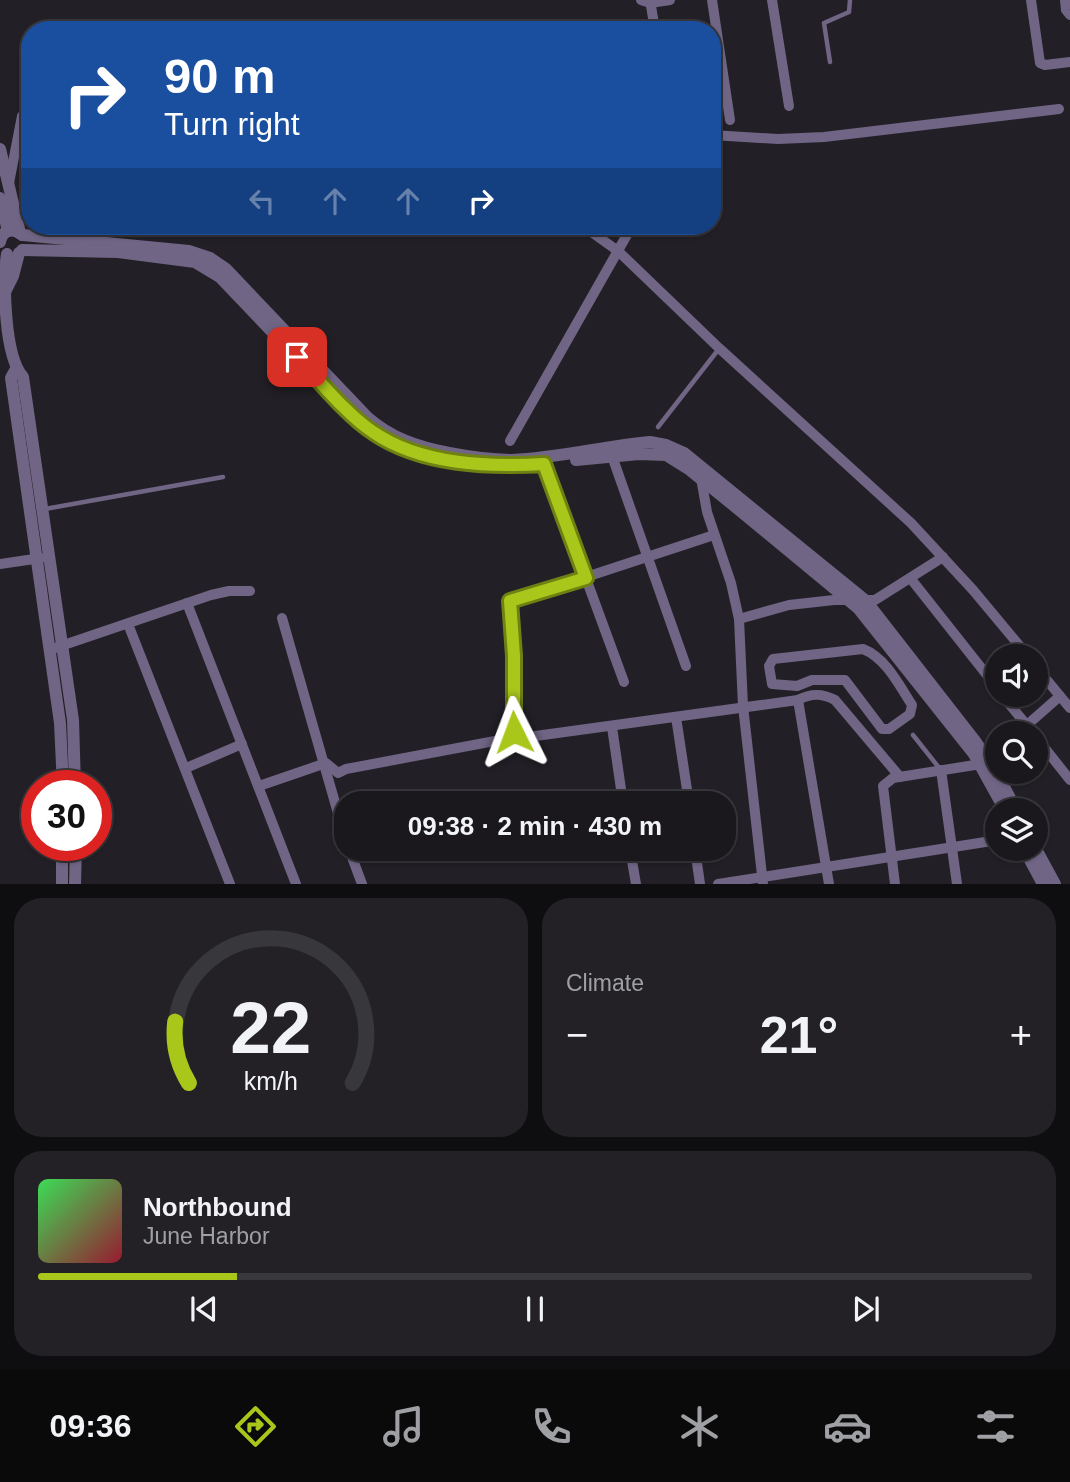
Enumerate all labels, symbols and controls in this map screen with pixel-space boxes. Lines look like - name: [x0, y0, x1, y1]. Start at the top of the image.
- icon: right: [49, 49, 140, 140]
- text: 90 m: [164, 49, 276, 103]
- text: Turn right: [164, 106, 300, 142]
- icon: left: [243, 182, 281, 220]
- icon: ahead: [316, 182, 354, 220]
- icon: ahead: [389, 182, 427, 220]
- icon: right: [462, 182, 500, 220]
- pin: [267, 327, 327, 387]
- icon: arrive: [278, 338, 316, 376]
- map controls: [985, 644, 1048, 861]
- button: sound: [985, 644, 1048, 707]
- position arrow: [477, 695, 551, 769]
- button: search: [985, 721, 1048, 784]
- speed limit sign: 30: [21, 770, 112, 861]
- button: layers: [985, 798, 1048, 861]
- text: 09:38 · 2 min · 430 m: [408, 811, 662, 841]
- text: Climate: [566, 970, 644, 996]
- text: 22: [231, 988, 311, 1069]
- text: 21°: [760, 1006, 838, 1064]
- text: −: [566, 1014, 588, 1056]
- text: +: [1010, 1014, 1032, 1056]
- text: km/h: [244, 1067, 298, 1095]
- text: Northbound: [143, 1192, 292, 1222]
- text: June Harbor: [143, 1223, 270, 1249]
- icon: previous: [185, 1290, 223, 1328]
- icon: pause: [516, 1290, 554, 1328]
- icon: next: [847, 1290, 885, 1328]
- icon: directions: [231, 1402, 280, 1451]
- icon: music: [379, 1402, 428, 1451]
- icon: phone: [527, 1402, 576, 1451]
- icon: climate: [675, 1402, 724, 1451]
- icon: car: [823, 1402, 872, 1451]
- icon: filters: [971, 1402, 1020, 1451]
- text: 09:36: [50, 1408, 131, 1444]

